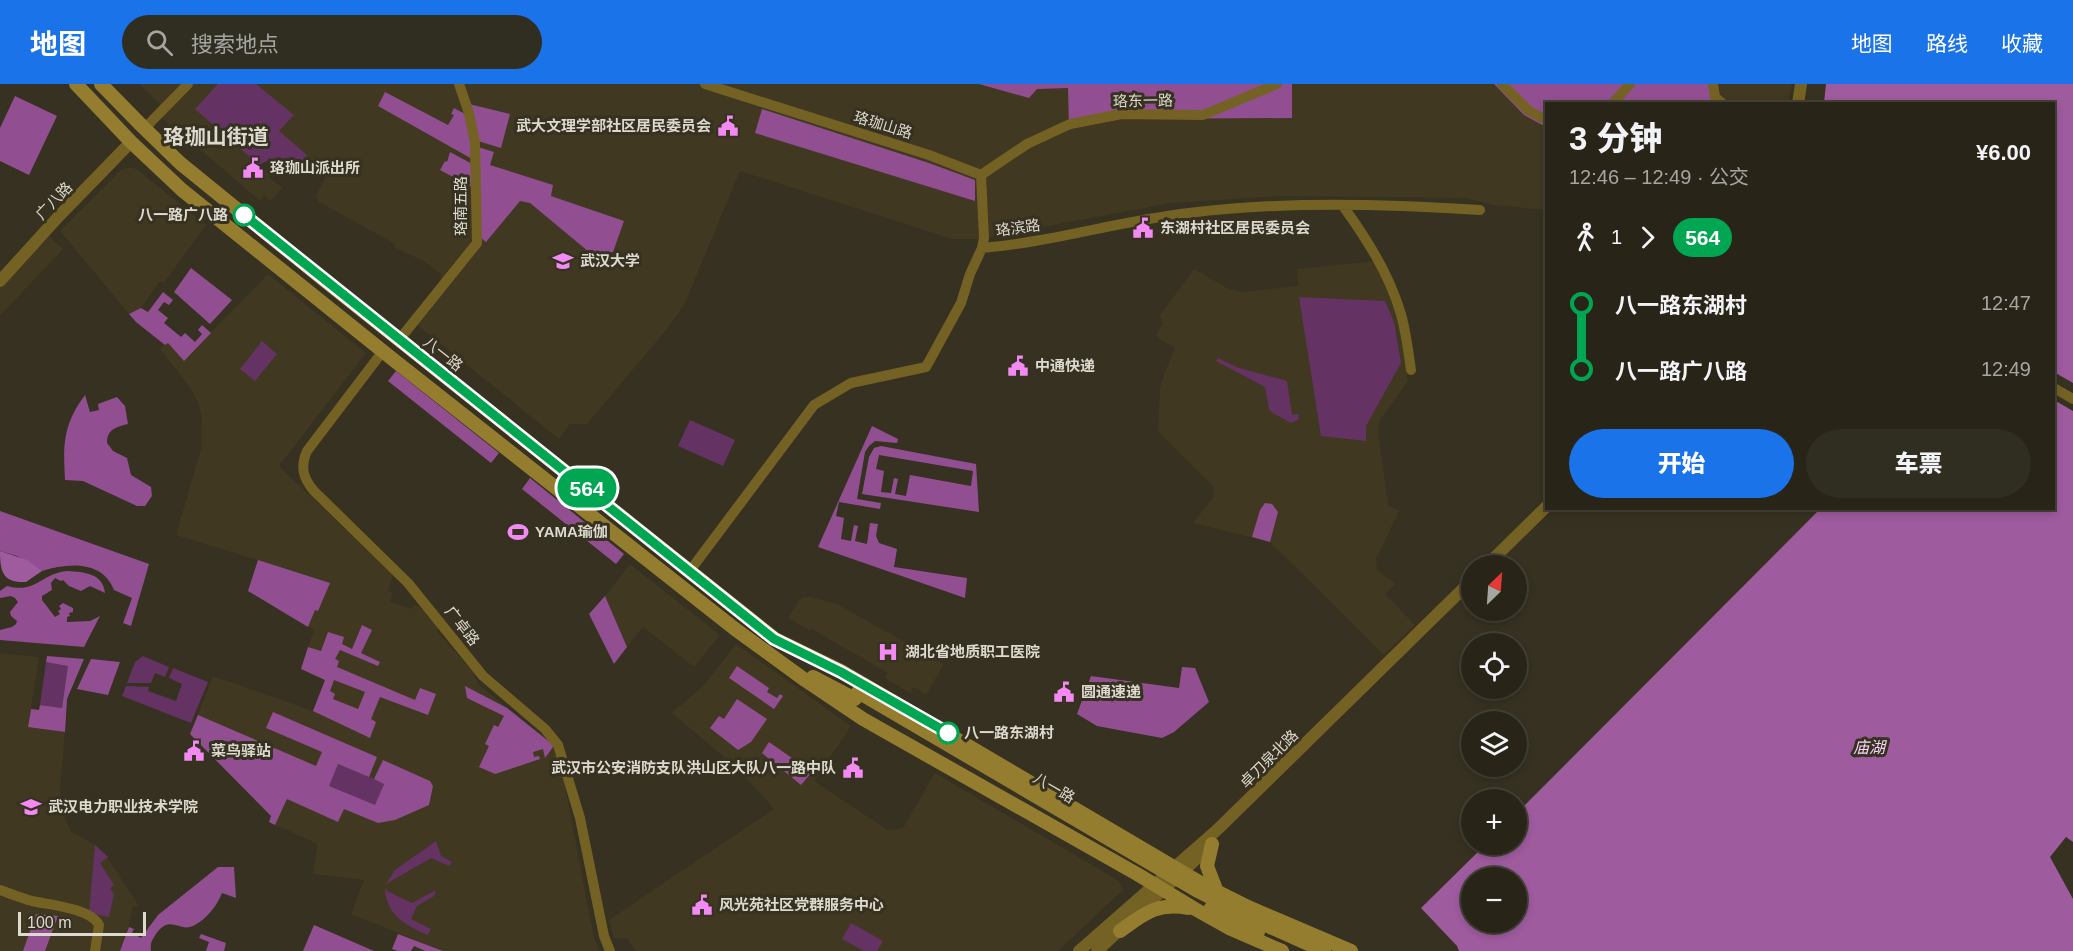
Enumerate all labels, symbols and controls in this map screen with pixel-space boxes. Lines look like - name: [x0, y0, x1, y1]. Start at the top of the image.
- search box: [122, 15, 542, 69]
- icon: search: [143, 26, 176, 59]
- text: 地图: [30, 29, 86, 60]
- text: 搜索地点: [191, 32, 279, 57]
- text: 地图: [1851, 32, 1893, 55]
- text: 路线: [1926, 32, 1968, 55]
- text: 收藏: [2001, 32, 2043, 55]
- street label: 珞东一路: [1113, 91, 1173, 110]
- street label: 珞珈山路: [852, 108, 914, 141]
- public building icon: 武大文理学部社区居民委员会: [716, 114, 740, 138]
- place label: 武大文理学部社区居民委员会: [516, 117, 711, 134]
- text: 3 分钟: [1569, 120, 1663, 157]
- district label: 珞珈山街道: [164, 125, 269, 148]
- text: ¥6.00: [1976, 140, 2031, 165]
- public building icon: 珞珈山派出所: [241, 156, 265, 180]
- place label: 珞珈山派出所: [270, 159, 360, 176]
- text: 12:46 – 12:49 · 公交: [1569, 166, 1749, 188]
- street label: 珞南五路: [452, 176, 469, 236]
- street label: 广八路: [32, 179, 75, 223]
- marker: 八一路广八路: [233, 204, 255, 226]
- place label: 八一路广八路: [138, 206, 228, 223]
- street label: 珞滨路: [994, 216, 1041, 239]
- public building icon: 东湖村社区居民委员会: [1131, 216, 1155, 240]
- place label: 东湖村社区居民委员会: [1160, 219, 1310, 236]
- icon: walk: [1569, 221, 1602, 254]
- icon: forward: [1631, 221, 1664, 254]
- text: 1: [1611, 226, 1622, 248]
- text: 564: [1685, 226, 1720, 249]
- school or university icon: 武汉大学: [551, 249, 575, 273]
- place label: 武汉大学: [580, 252, 640, 269]
- text: 12:47: [1981, 292, 2031, 314]
- text: 八一路东湖村: [1615, 293, 1747, 318]
- street label: 八一路: [420, 333, 466, 374]
- public building icon: 中通快递: [1006, 354, 1030, 378]
- place label: 中通快递: [1035, 357, 1095, 374]
- text: 12:49: [1981, 358, 2031, 380]
- text: 八一路广八路: [1615, 359, 1747, 384]
- button: 开始: [1569, 429, 1794, 498]
- button: 车票: [1806, 429, 2031, 498]
- line badge: 564: [552, 468, 622, 508]
- text: 564: [569, 477, 605, 500]
- sports icon: YAMA瑜伽: [506, 520, 530, 544]
- place label: YAMA瑜伽: [535, 523, 608, 540]
- north arrow: [1461, 555, 1527, 621]
- map controls: [1461, 555, 1527, 933]
- street label: 广卓路: [442, 603, 483, 649]
- button: locate: [1461, 633, 1527, 699]
- hospital icon: 湖北省地质职工医院: [876, 640, 900, 664]
- place label: 湖北省地质职工医院: [905, 643, 1040, 660]
- public building icon: 圆通速递: [1052, 680, 1076, 704]
- place label: 圆通速递: [1081, 683, 1141, 700]
- button: layers: [1461, 711, 1527, 777]
- marker: 八一路东湖村: [937, 722, 959, 744]
- place label: 八一路东湖村: [964, 724, 1054, 741]
- street label: 卓刀泉北路: [1236, 726, 1301, 791]
- public building icon: 菜鸟驿站: [182, 739, 206, 763]
- water label: 庙湖: [1853, 739, 1888, 756]
- place label: 菜鸟驿站: [211, 742, 271, 759]
- public building icon: 武汉市公安消防支队洪山区大队八一路中队: [841, 756, 865, 780]
- place label: 武汉市公安消防支队洪山区大队八一路中队: [551, 759, 836, 776]
- street label: 八一路: [1031, 769, 1078, 806]
- button: +: [1461, 789, 1527, 855]
- school or university icon: 武汉电力职业技术学院: [19, 795, 43, 819]
- place label: 武汉电力职业技术学院: [48, 798, 198, 815]
- button: −: [1461, 867, 1527, 933]
- public building icon: 风光苑社区党群服务中心: [690, 893, 714, 917]
- place label: 风光苑社区党群服务中心: [719, 896, 884, 913]
- scale bar: [18, 909, 146, 936]
- text: 100 m: [27, 914, 71, 931]

